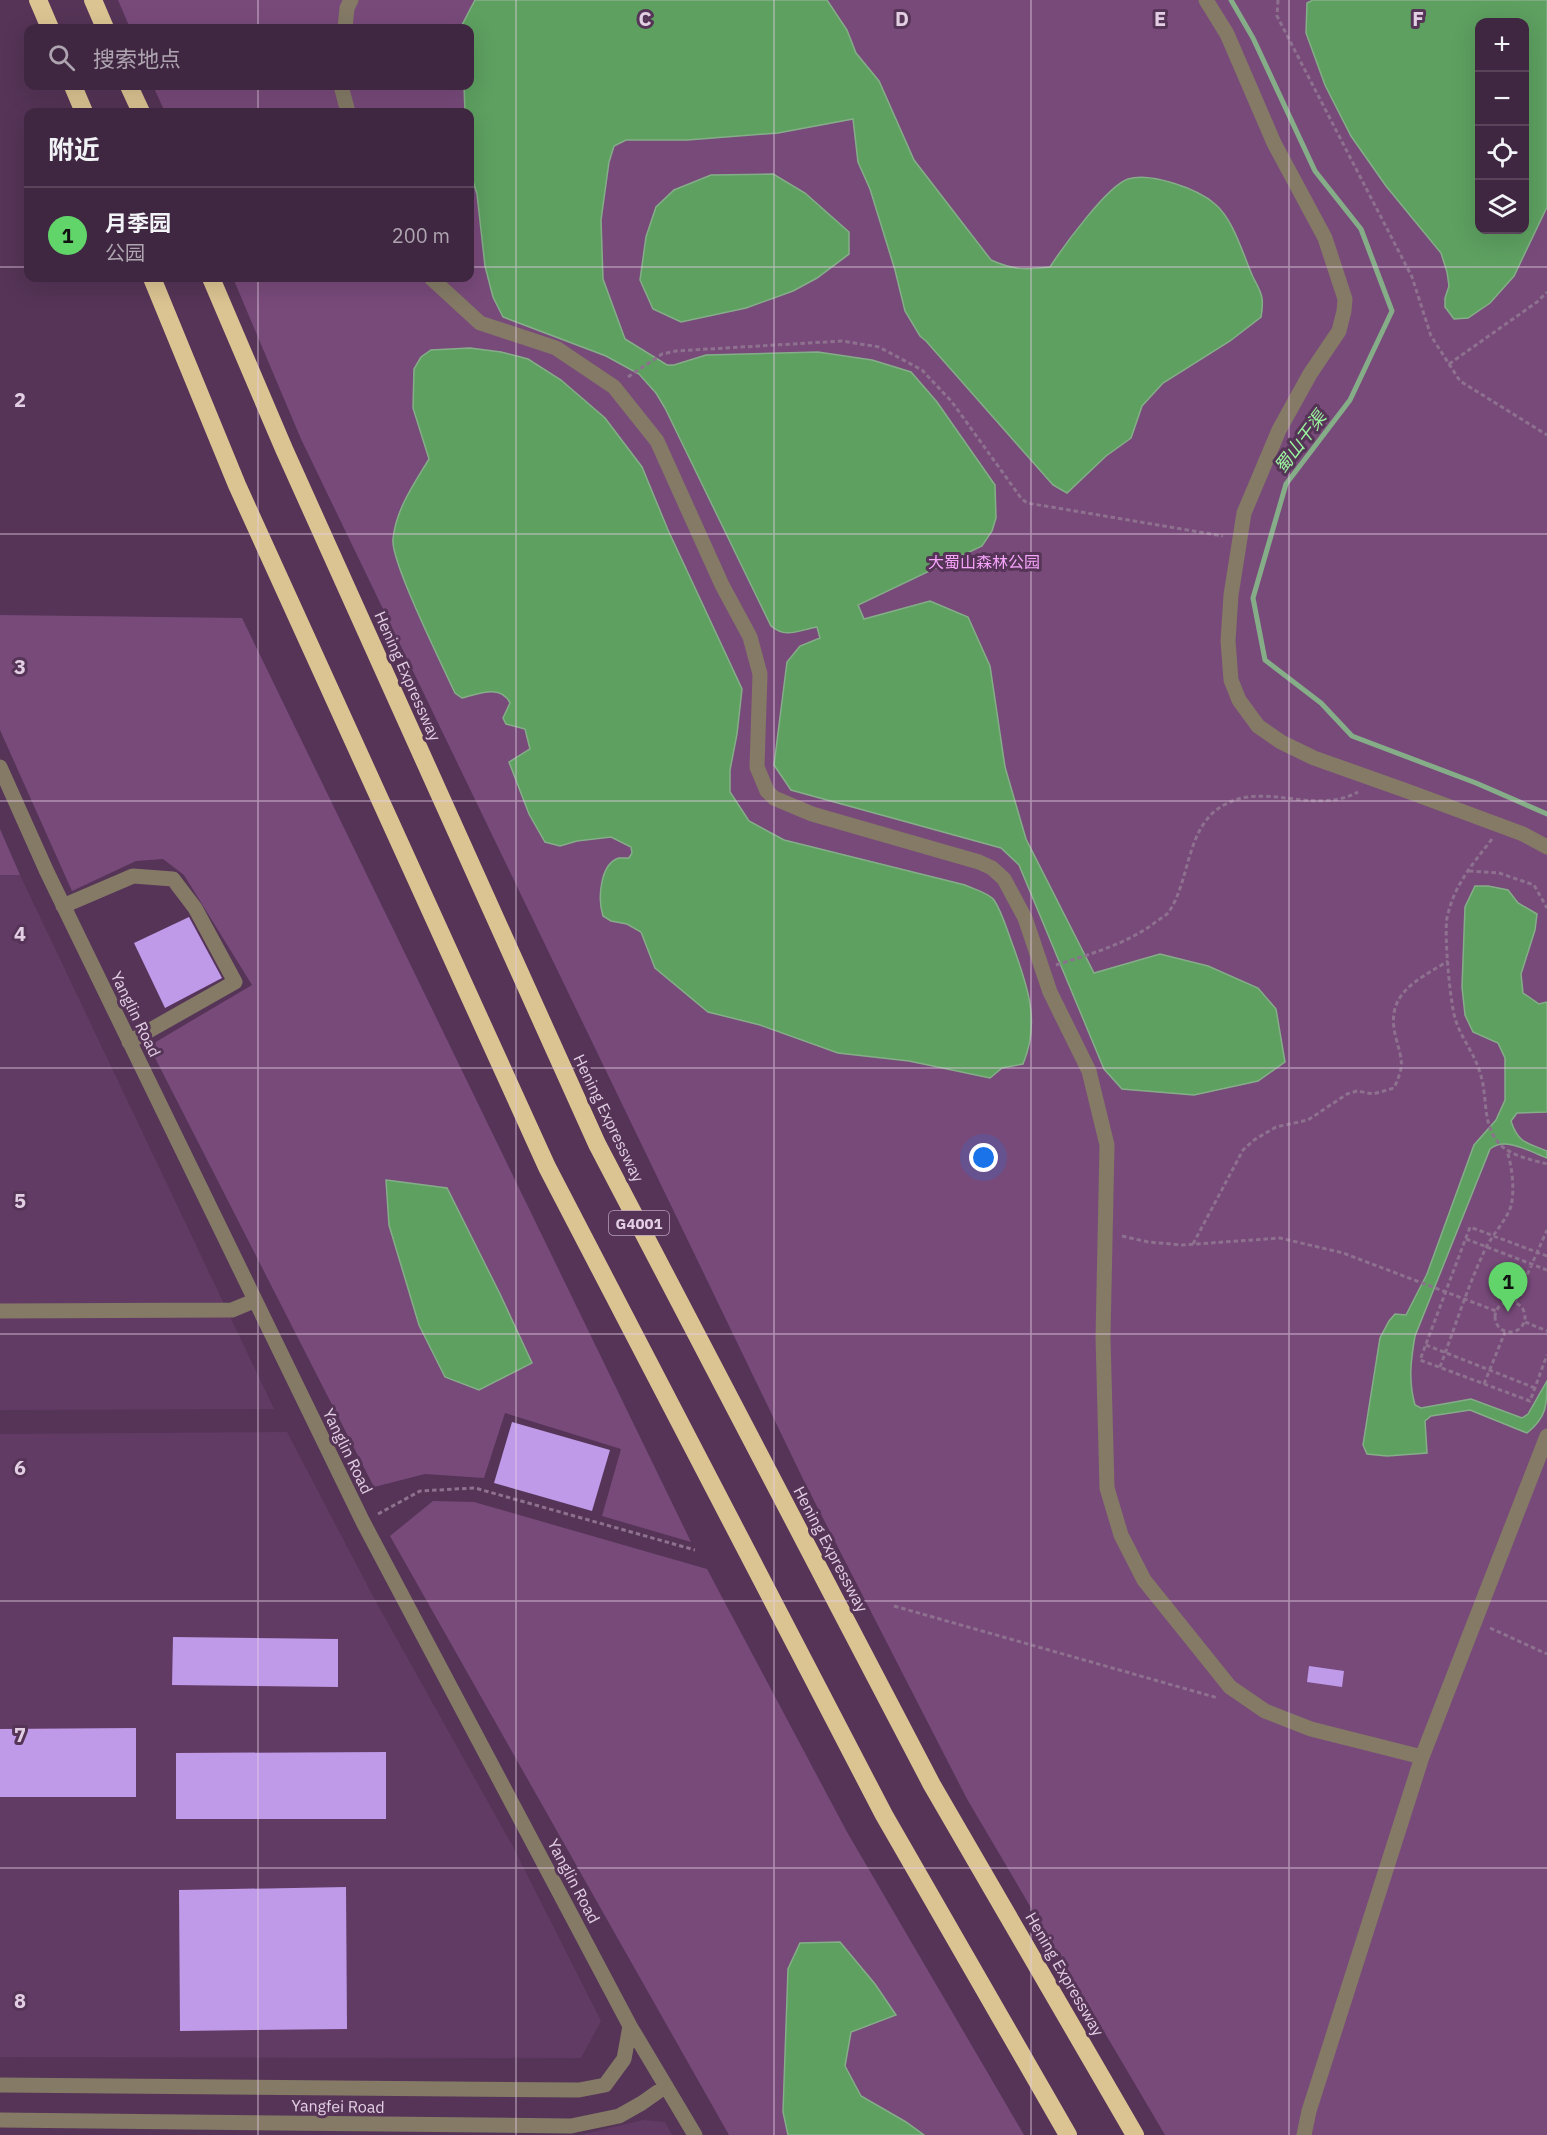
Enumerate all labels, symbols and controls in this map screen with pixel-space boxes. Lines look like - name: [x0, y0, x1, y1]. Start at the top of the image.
- text: C: [638, 5, 652, 32]
- text: D: [895, 5, 909, 32]
- text: E: [1154, 5, 1166, 32]
- text: F: [1412, 5, 1424, 32]
- map controls: [1475, 18, 1529, 234]
- button: +: [1475, 18, 1529, 72]
- search box: [24, 24, 474, 90]
- icon: search: [45, 41, 78, 74]
- text: 搜索地点: [93, 44, 181, 73]
- button: −: [1475, 72, 1529, 126]
- button: locate: [1475, 126, 1529, 180]
- text: 附近: [48, 132, 100, 166]
- button: layers: [1475, 180, 1529, 234]
- text: 月季园: [105, 208, 171, 237]
- text: 1: [62, 222, 74, 249]
- text: 200 m: [392, 222, 450, 249]
- text: 公园: [105, 239, 145, 266]
- text: 2: [14, 386, 26, 413]
- water label: 蜀山干渠: [1269, 404, 1333, 478]
- park label: 大蜀山森林公园: [928, 552, 1040, 572]
- street label: Hening Expressway: [370, 608, 446, 744]
- text: 3: [14, 653, 26, 680]
- text: 4: [14, 920, 26, 947]
- street label: Yanglin Road: [107, 968, 165, 1060]
- street label: Hening Expressway: [569, 1051, 649, 1185]
- your location: [969, 1143, 998, 1172]
- text: 5: [14, 1187, 26, 1214]
- road number: G4001: [609, 1211, 669, 1235]
- pin: 1: [1488, 1262, 1528, 1312]
- street label: Yanglin Road: [319, 1405, 377, 1497]
- text: 6: [14, 1454, 26, 1481]
- street label: Hening Expressway: [789, 1483, 873, 1615]
- text: 7: [14, 1721, 26, 1748]
- street label: Yanglin Road: [543, 1835, 605, 1927]
- street label: Hening Expressway: [1021, 1908, 1109, 2040]
- text: 8: [14, 1987, 26, 2014]
- street label: Yangfei Road: [291, 2095, 385, 2117]

